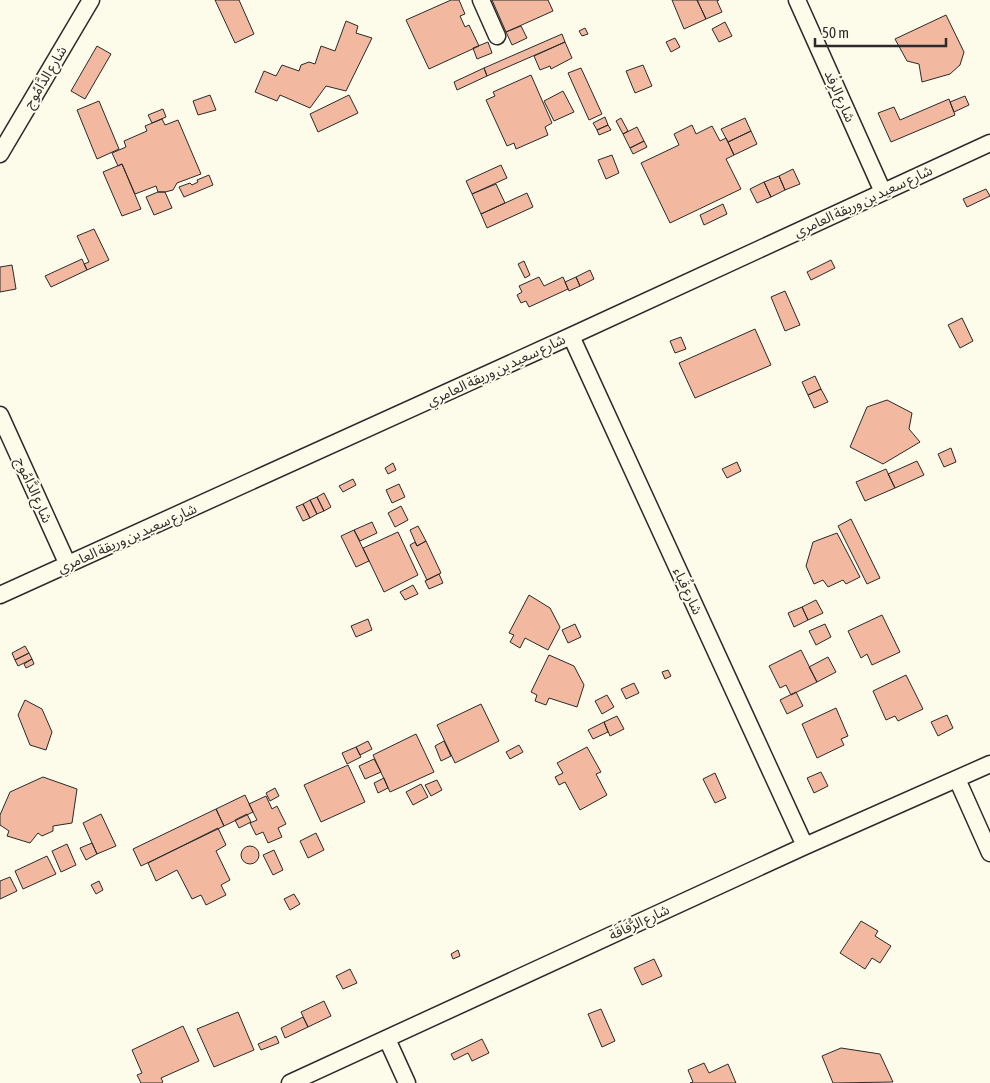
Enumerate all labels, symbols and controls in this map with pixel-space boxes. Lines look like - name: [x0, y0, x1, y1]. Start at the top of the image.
- scale bar: [815, 15, 946, 47]
- text: 50 m: [822, 24, 849, 41]
- street label: شارع الدَّامُوج: [19, 43, 72, 113]
- street label: شارع الرِفْد: [819, 67, 861, 126]
- street label: شارع سعيد بن وريقة العامري: [791, 162, 936, 243]
- street label: شارع سعيد بن وريقة العامري: [424, 331, 569, 412]
- street label: شارع الدَّامُوج: [10, 455, 56, 526]
- street label: شارع سعيد بن وريقة العامري: [55, 500, 200, 579]
- street label: شارع قُباء: [667, 564, 708, 618]
- street label: شارع الرُّفَاقَة: [606, 900, 673, 946]

